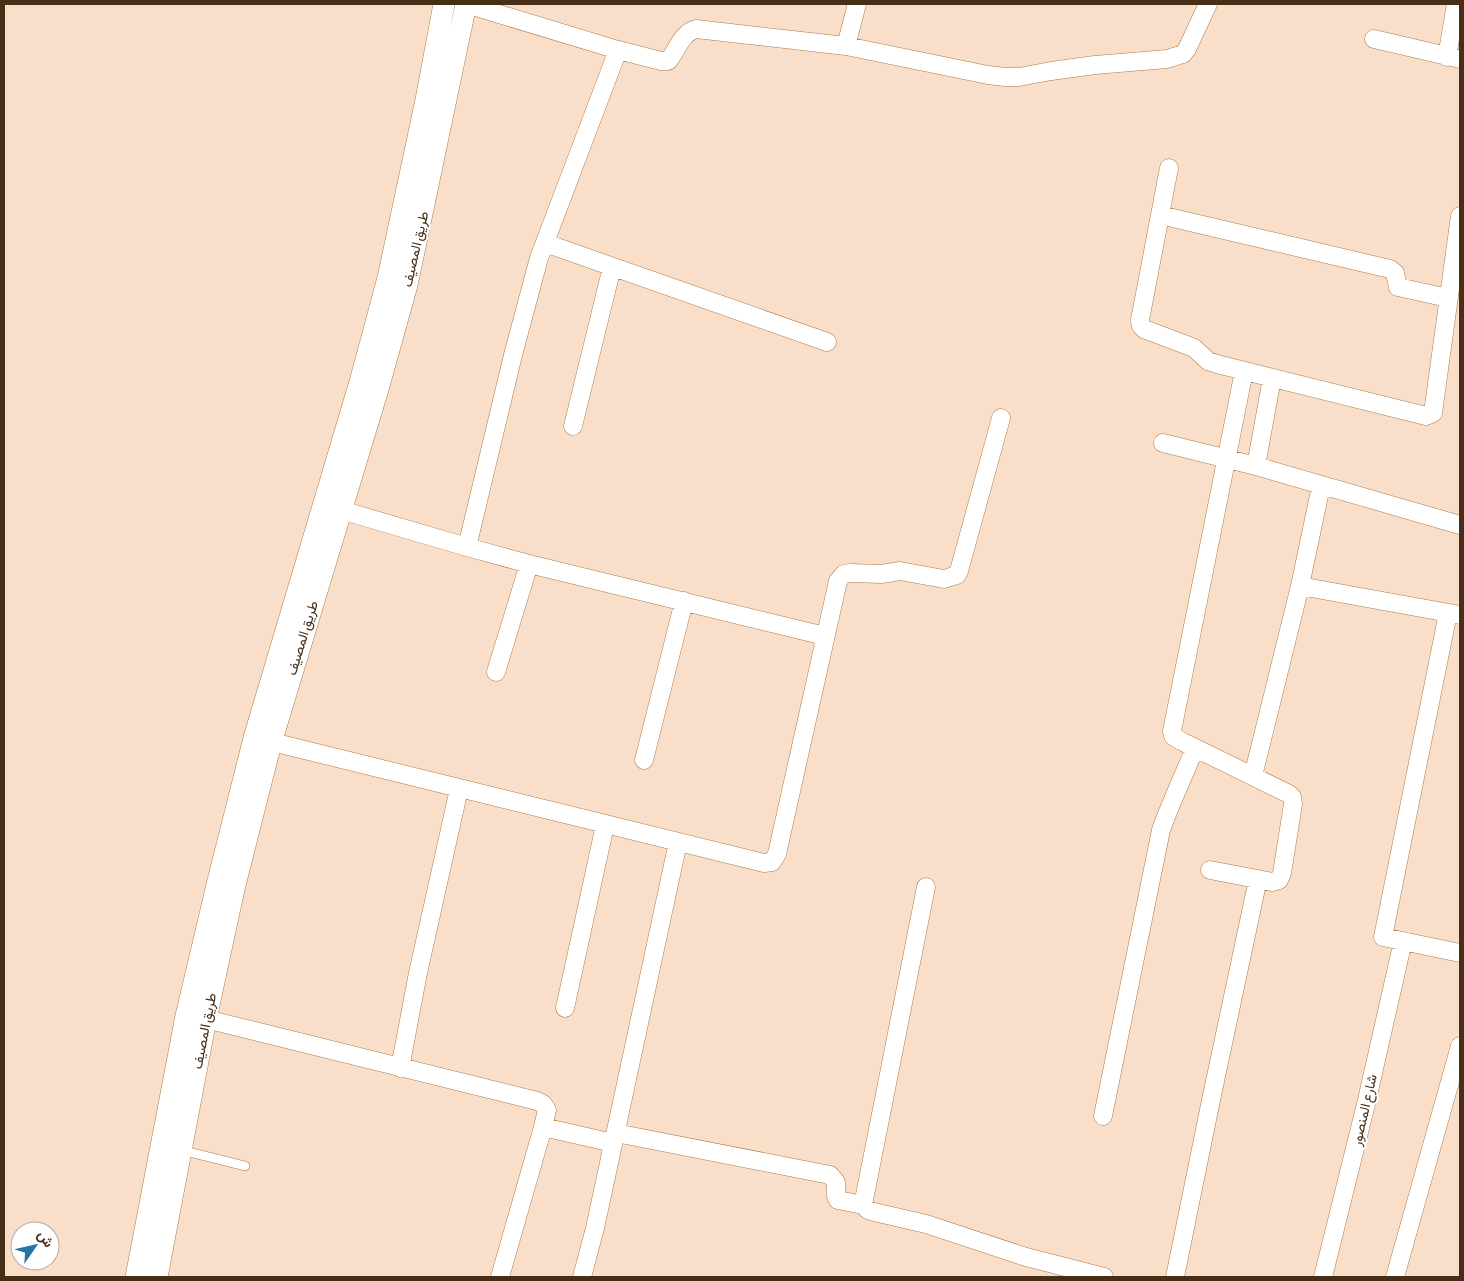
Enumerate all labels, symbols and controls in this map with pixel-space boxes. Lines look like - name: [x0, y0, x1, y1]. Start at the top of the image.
- street label: طريق المصيف: [399, 210, 432, 289]
- street label: طريق المصيف: [283, 599, 322, 677]
- street label: طريق المصيف: [189, 992, 220, 1071]
- street label: شارع المنصور: [1348, 1073, 1383, 1149]
- north arrow: [10, 1221, 60, 1271]
- text: ش: [34, 1227, 57, 1251]

